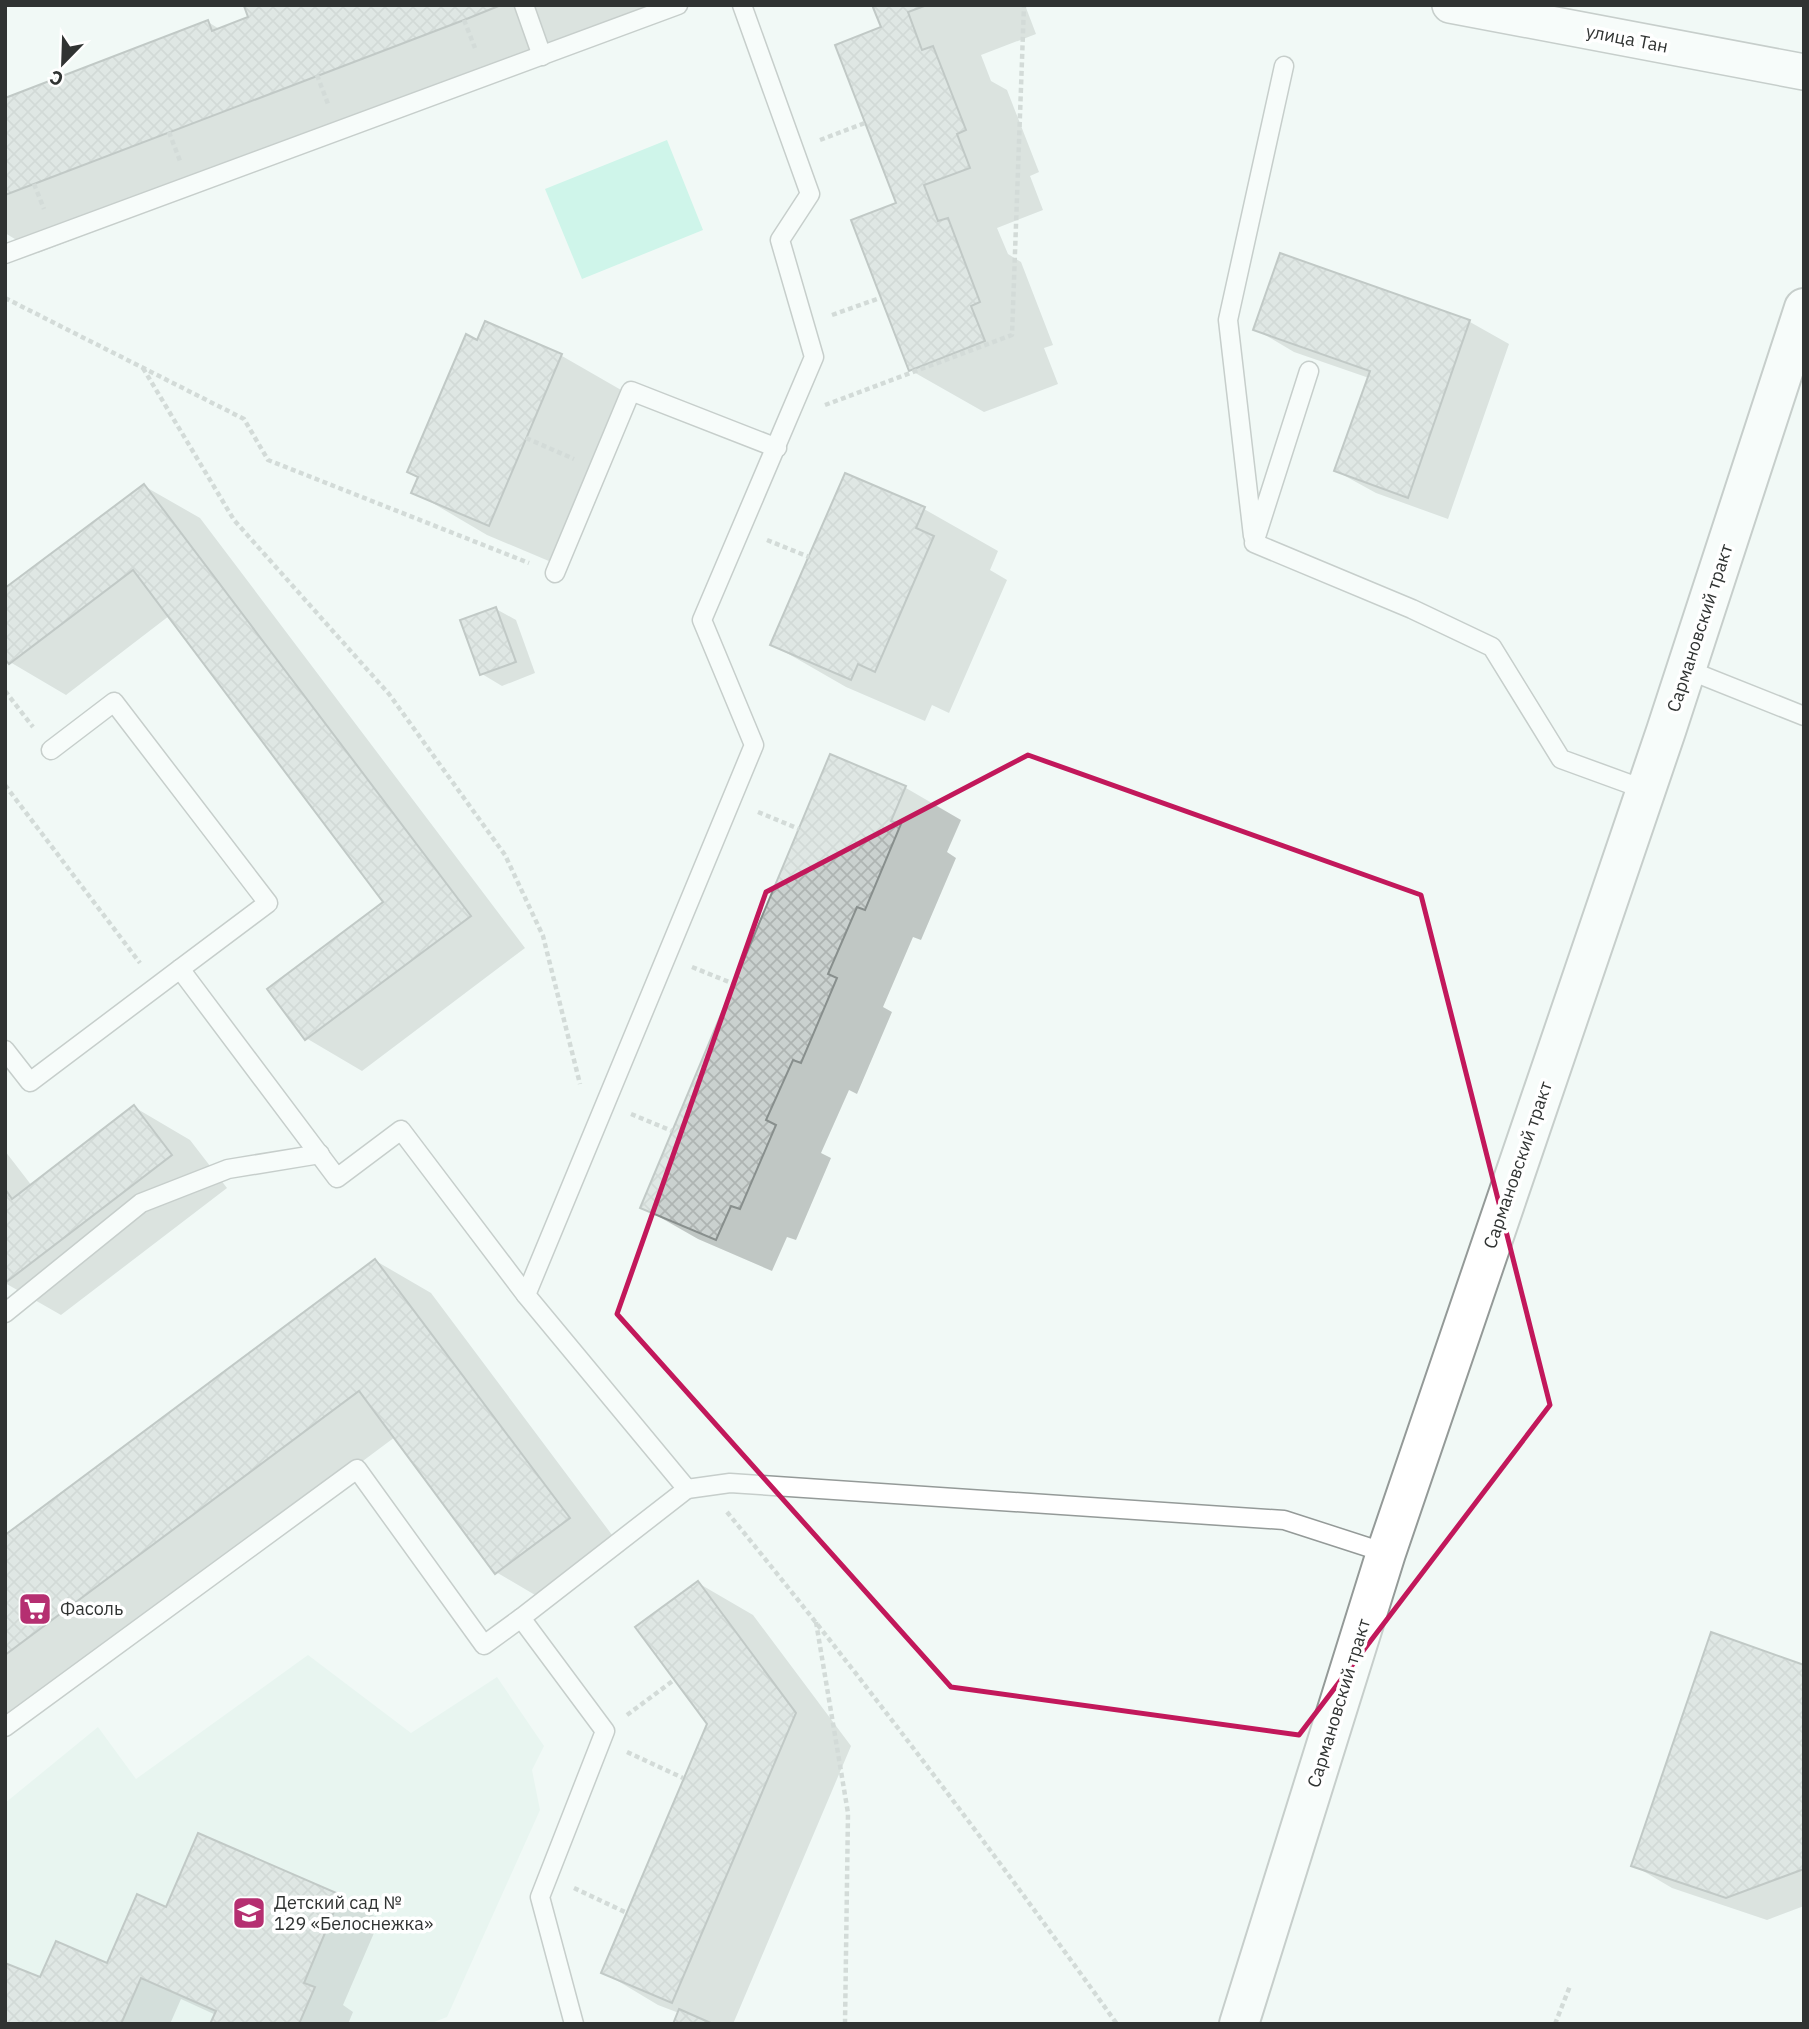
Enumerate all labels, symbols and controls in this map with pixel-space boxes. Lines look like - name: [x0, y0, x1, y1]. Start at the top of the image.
- street label: улица Тан: [1584, 19, 1670, 58]
- north arrow: [28, 28, 98, 98]
- text: С: [46, 65, 67, 92]
- street label: Сармановский тракт: [1661, 540, 1738, 715]
- street label: Сармановский тракт: [1478, 1078, 1557, 1252]
- supermarket icon: Фасоль: [16, 1590, 54, 1628]
- place label: Фасоль: [60, 1597, 123, 1620]
- street label: Сармановский тракт: [1302, 1615, 1375, 1790]
- place label: Детский сад № 129 «Белоснежка»: [274, 1891, 433, 1935]
- school or university icon: Детский сад № 129 «Белоснежка»: [230, 1894, 268, 1932]

